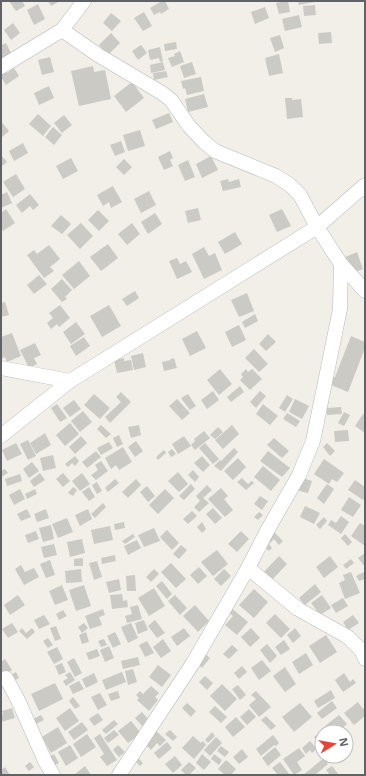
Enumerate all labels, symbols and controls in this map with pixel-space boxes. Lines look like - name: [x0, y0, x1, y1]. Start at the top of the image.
- north arrow: [314, 724, 354, 764]
- text: N: [336, 736, 353, 748]

